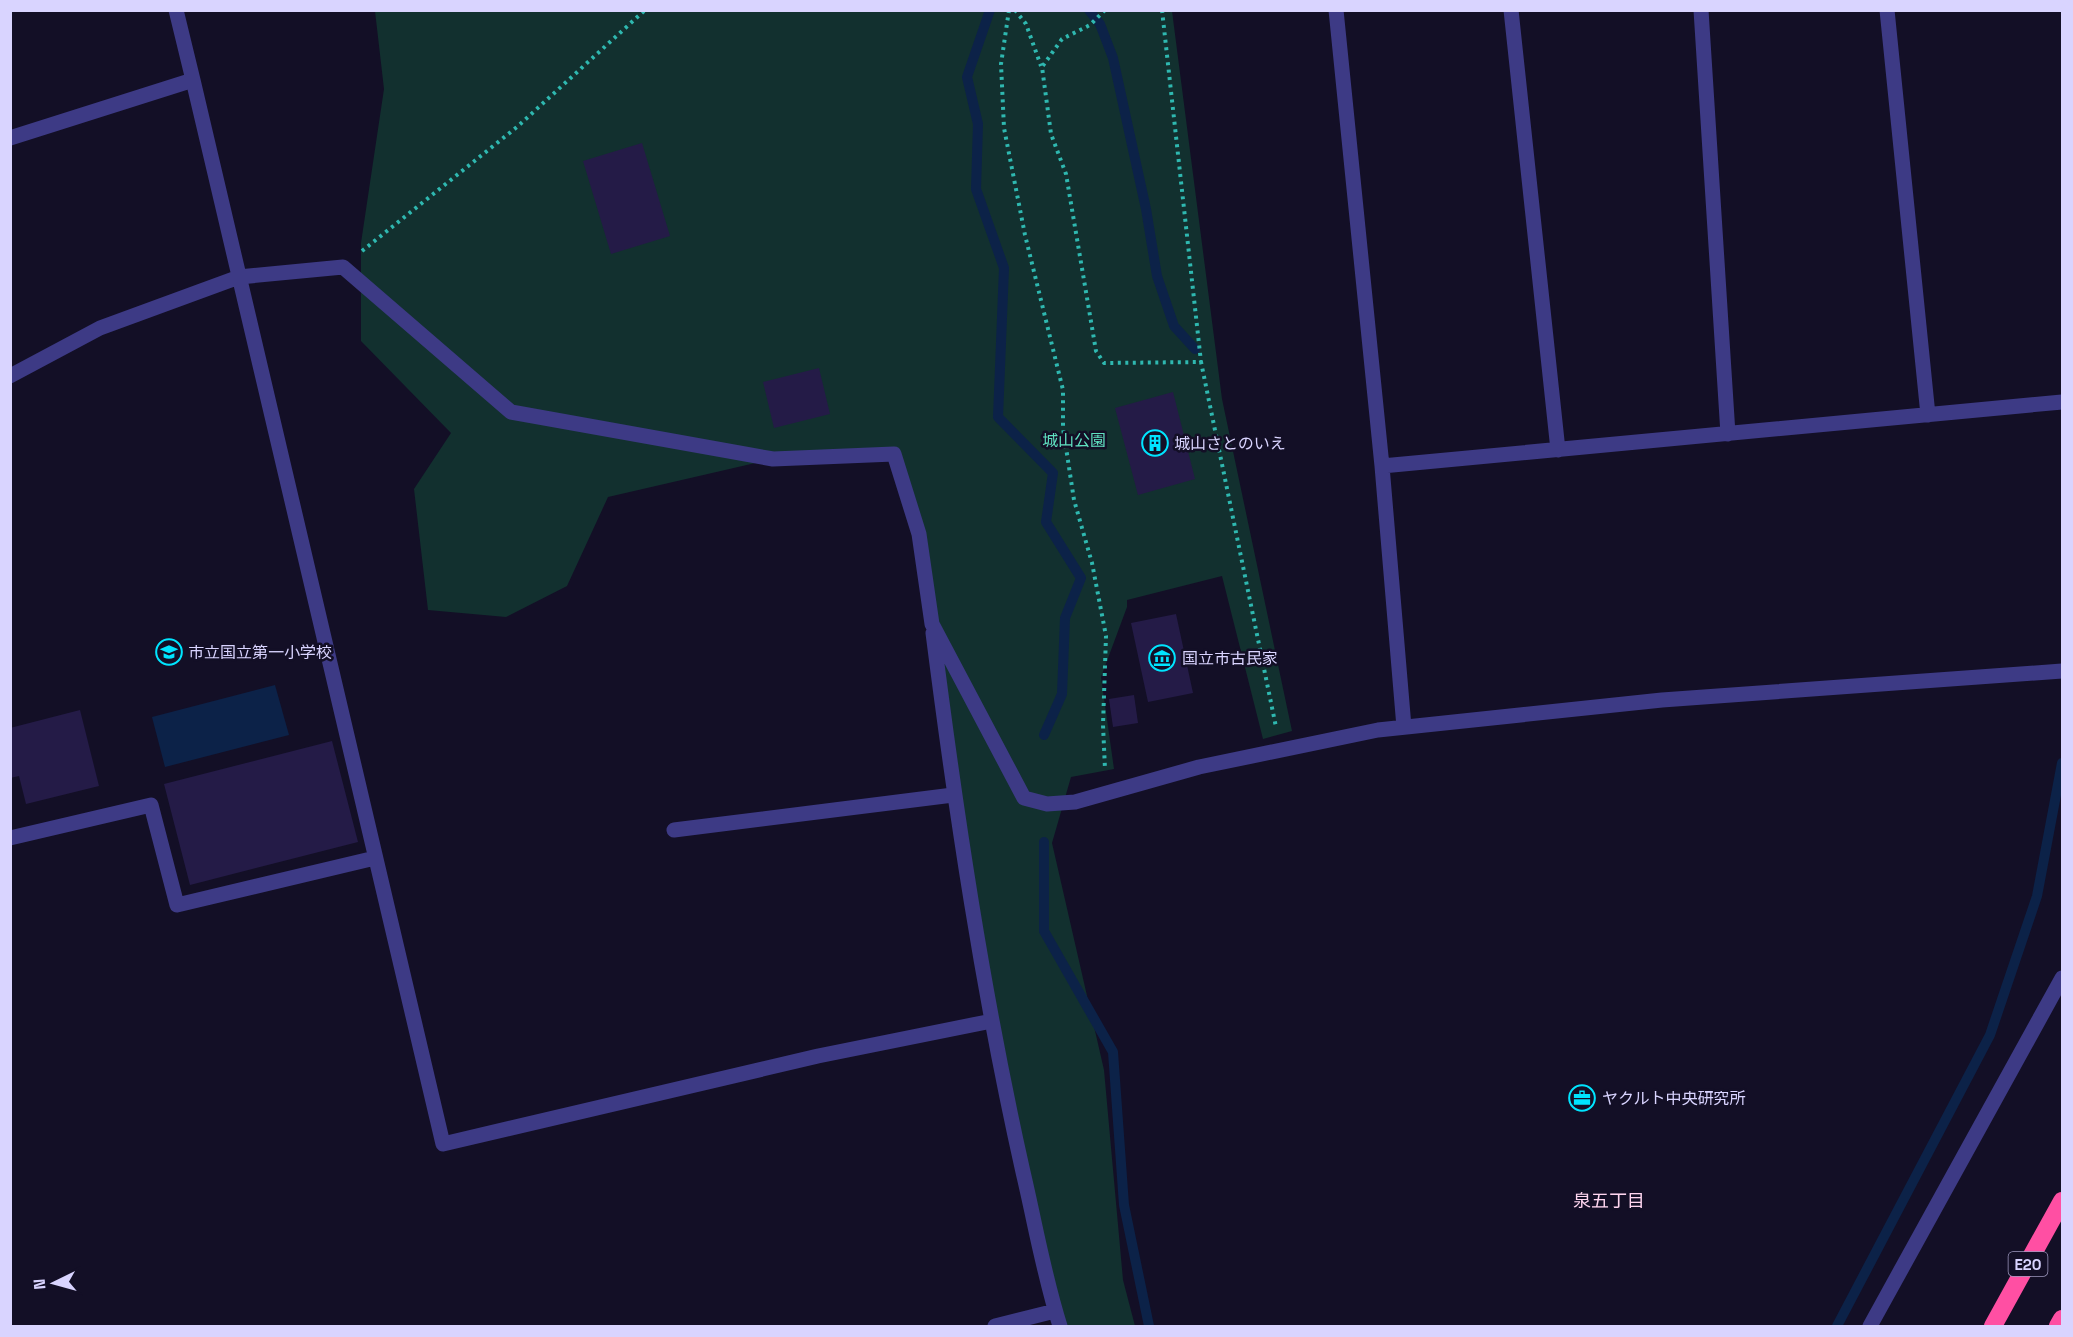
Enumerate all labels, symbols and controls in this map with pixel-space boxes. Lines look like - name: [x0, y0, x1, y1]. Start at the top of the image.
- building icon: 城山さとのいえ: [1140, 428, 1170, 458]
- park label: 城山公園: [1042, 430, 1106, 451]
- place label: 城山さとのいえ: [1174, 433, 1286, 454]
- school or university icon: 市立国立第一小学校: [154, 637, 184, 667]
- place label: 市立国立第一小学校: [188, 642, 332, 663]
- museum icon: 国立市古民家: [1147, 643, 1177, 673]
- place label: 国立市古民家: [1182, 648, 1278, 669]
- office icon: ヤクルト中央研究所: [1567, 1083, 1597, 1113]
- place label: ヤクルト中央研究所: [1602, 1088, 1746, 1109]
- district label: 泉五丁目: [1573, 1189, 1645, 1212]
- road number: E20: [2008, 1252, 2048, 1276]
- north arrow: [24, 1253, 84, 1313]
- text: N: [29, 1278, 50, 1291]

